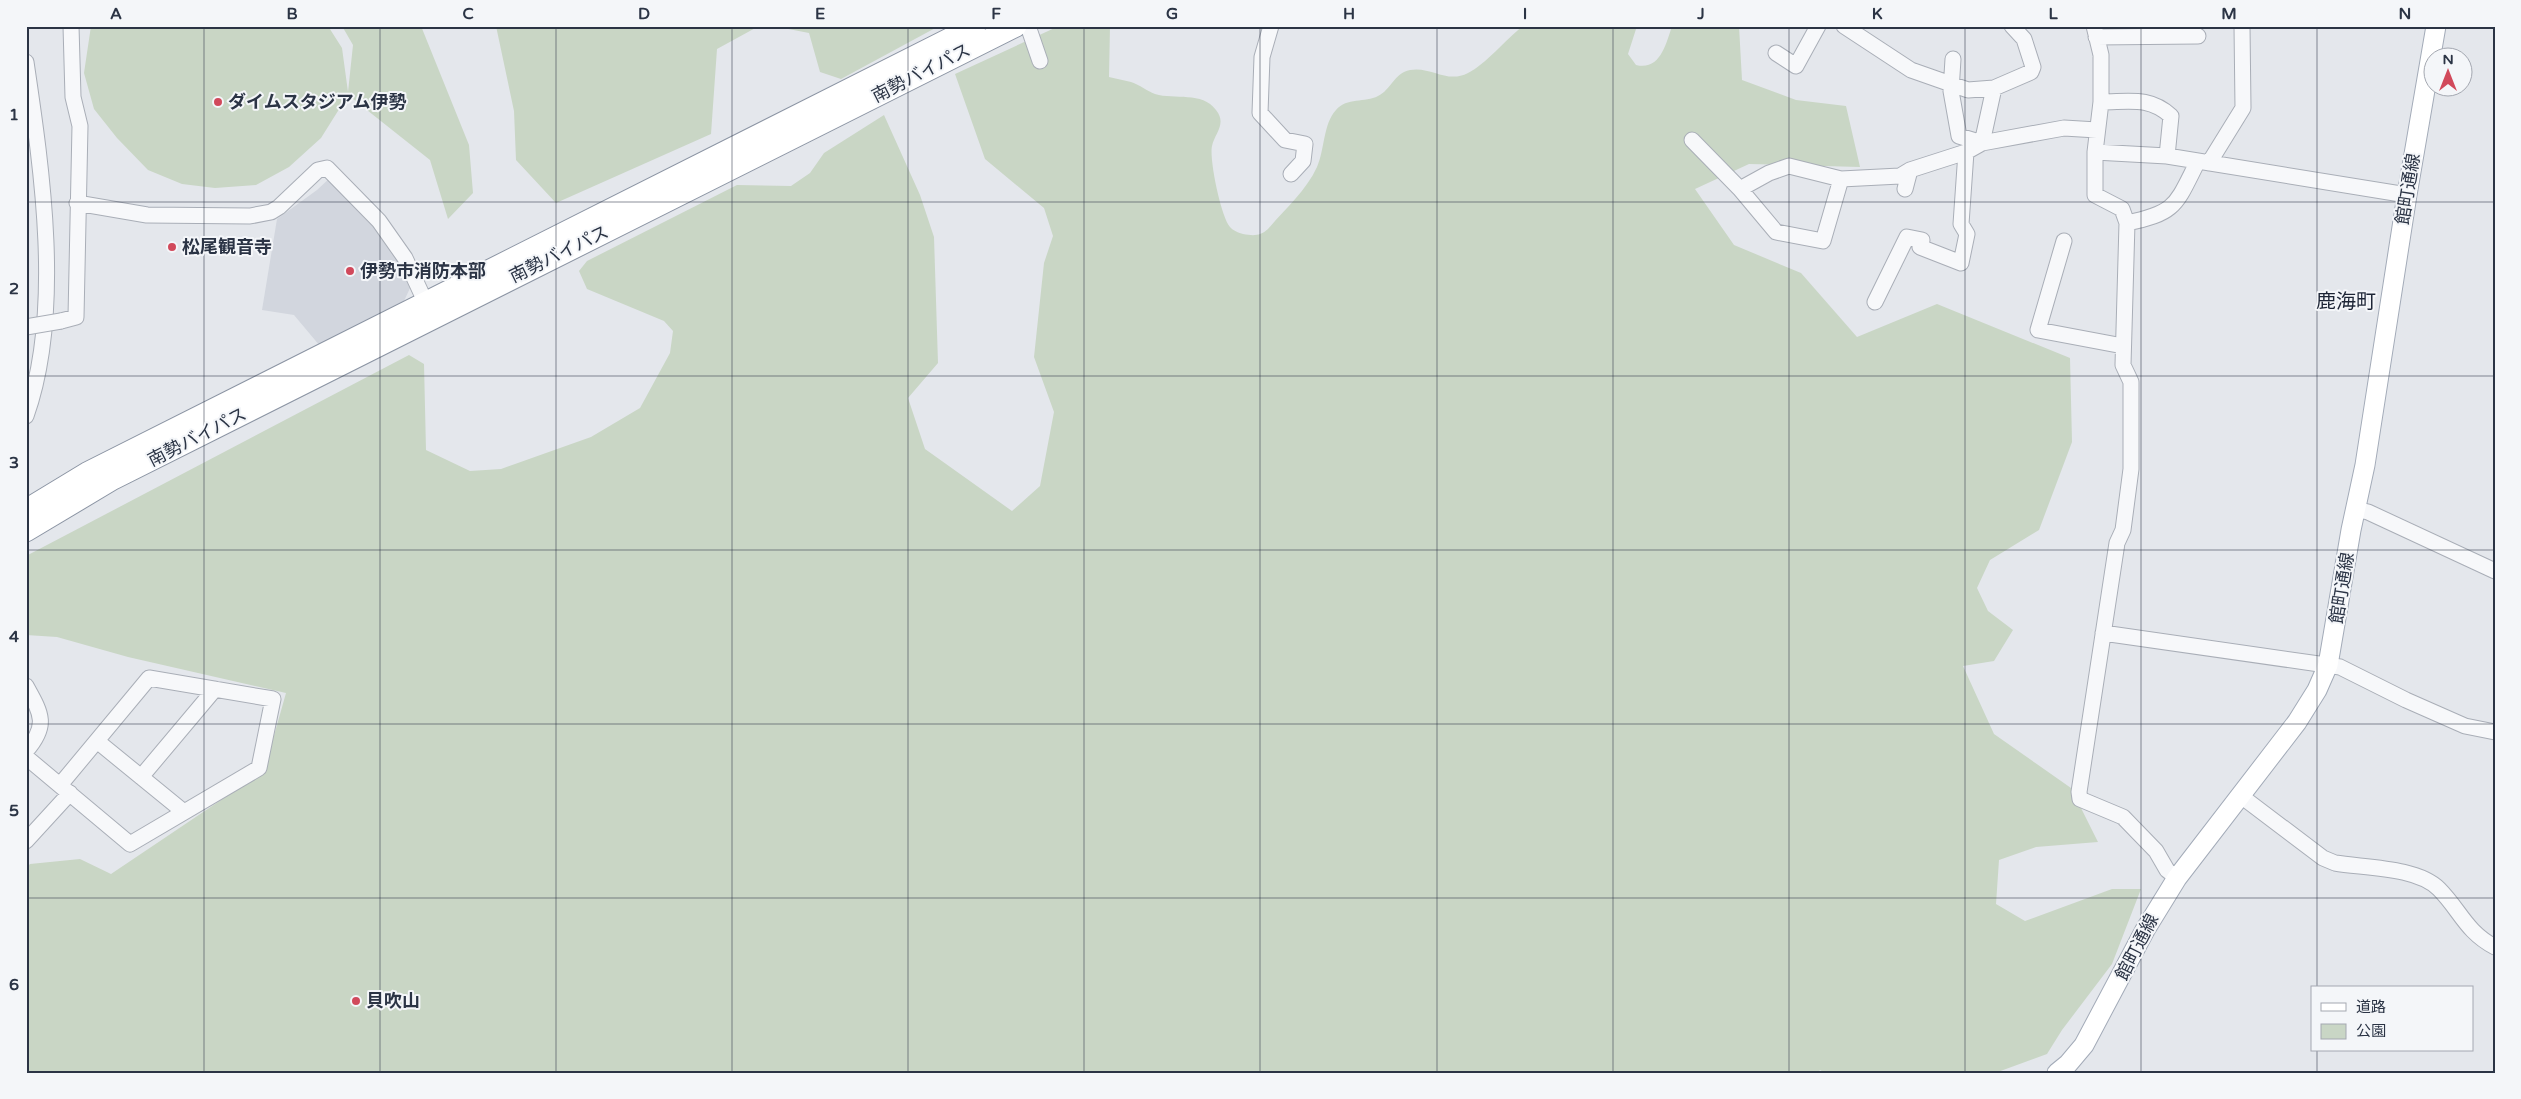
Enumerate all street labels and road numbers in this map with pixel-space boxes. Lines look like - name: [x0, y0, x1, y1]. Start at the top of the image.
- street label: 南勢バイパス: [868, 39, 974, 107]
- street label: 館町通線: [2392, 152, 2424, 226]
- street label: 南勢バイパス: [506, 221, 612, 287]
- street label: 南勢バイパス: [144, 403, 250, 471]
- street label: 館町通線: [2326, 551, 2358, 625]
- street label: 館町通線: [2111, 910, 2163, 984]

